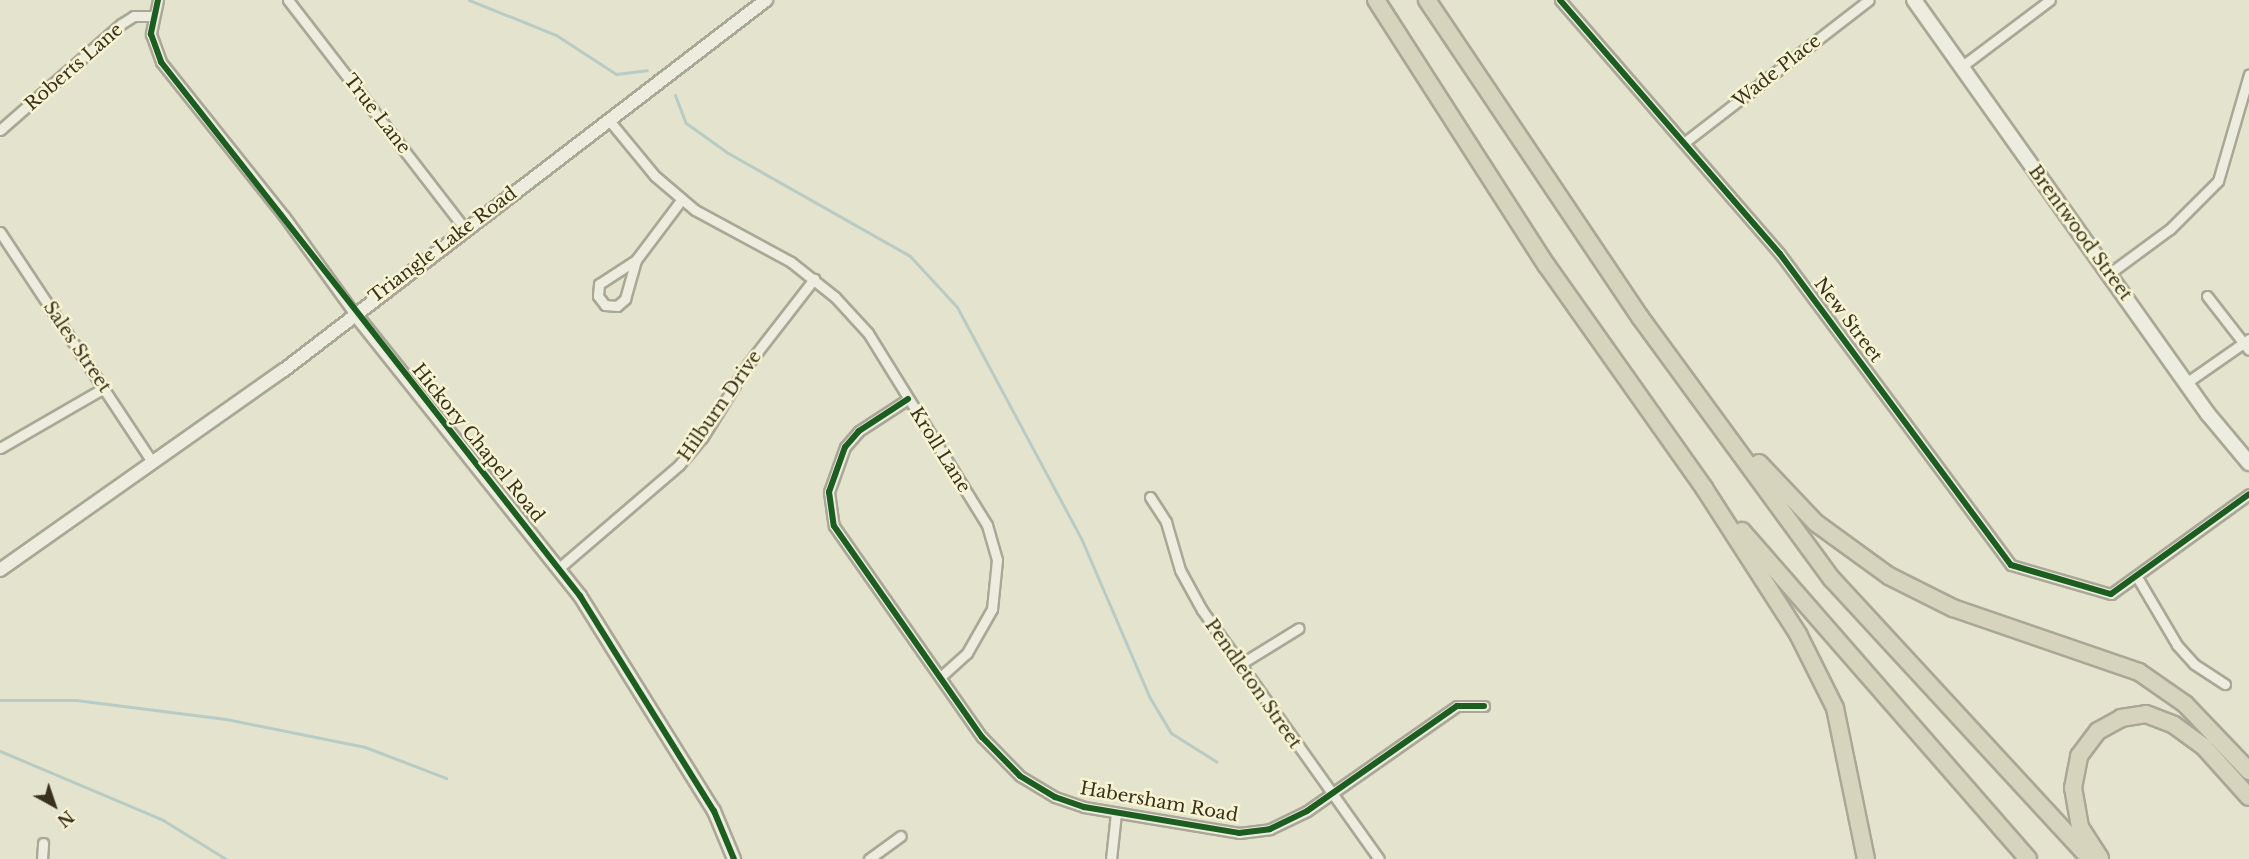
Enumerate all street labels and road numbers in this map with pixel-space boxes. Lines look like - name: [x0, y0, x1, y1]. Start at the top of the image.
- street label: Roberts Lane: [21, 19, 127, 115]
- street label: Wade Place: [1729, 30, 1825, 112]
- street label: True Lane: [339, 70, 415, 158]
- street label: Brentwood Street: [2024, 161, 2136, 305]
- street label: Triangle Lake Road: [365, 182, 521, 308]
- street label: New Street: [1809, 273, 1887, 367]
- street label: Sales Street: [39, 297, 115, 397]
- street label: Hilburn Drive: [674, 347, 766, 465]
- street label: Hickory Chapel Road: [407, 359, 549, 527]
- street label: Kroll Lane: [905, 403, 975, 497]
- street label: Pendleton Street: [1200, 615, 1306, 753]
- street label: Habersham Road: [1078, 777, 1240, 827]

